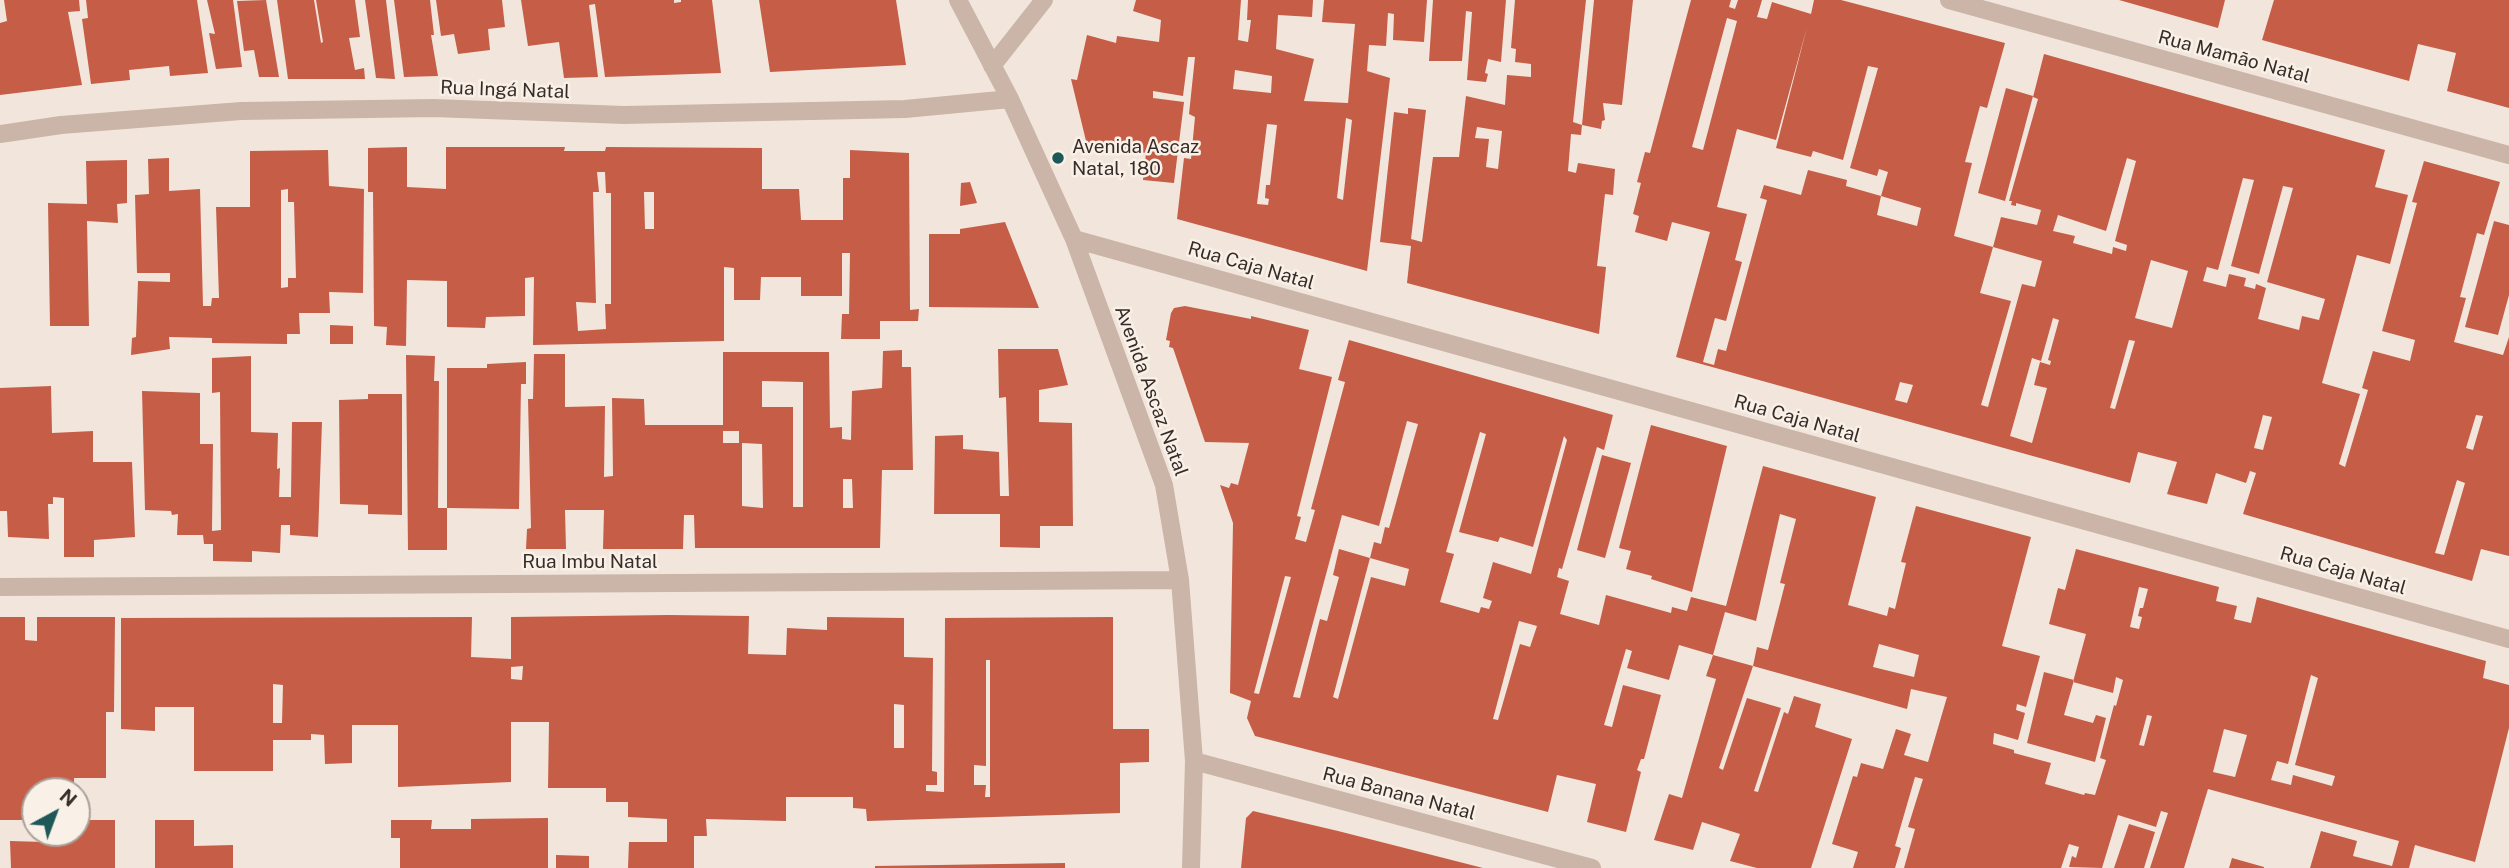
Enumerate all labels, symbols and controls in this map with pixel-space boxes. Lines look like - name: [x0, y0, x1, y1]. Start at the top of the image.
- street label: Rua Mamão Natal: [2156, 26, 2312, 88]
- street label: Rua Ingá Natal: [440, 76, 570, 104]
- place label: Avenida Ascaz Natal, 180: [1072, 136, 1199, 180]
- marker: Avenida Ascaz Natal, 180: [1050, 150, 1066, 166]
- street label: Rua Caja Natal: [1185, 237, 1317, 295]
- street label: Avenida Ascaz Natal: [1110, 303, 1192, 479]
- street label: Rua Caja Natal: [1731, 390, 1863, 448]
- street label: Rua Caja Natal: [2277, 542, 2409, 600]
- street label: Rua Imbu Natal: [522, 551, 658, 573]
- street label: Rua Banana Natal: [1320, 763, 1478, 825]
- north arrow: [21, 777, 91, 847]
- text: N: [56, 784, 81, 811]

